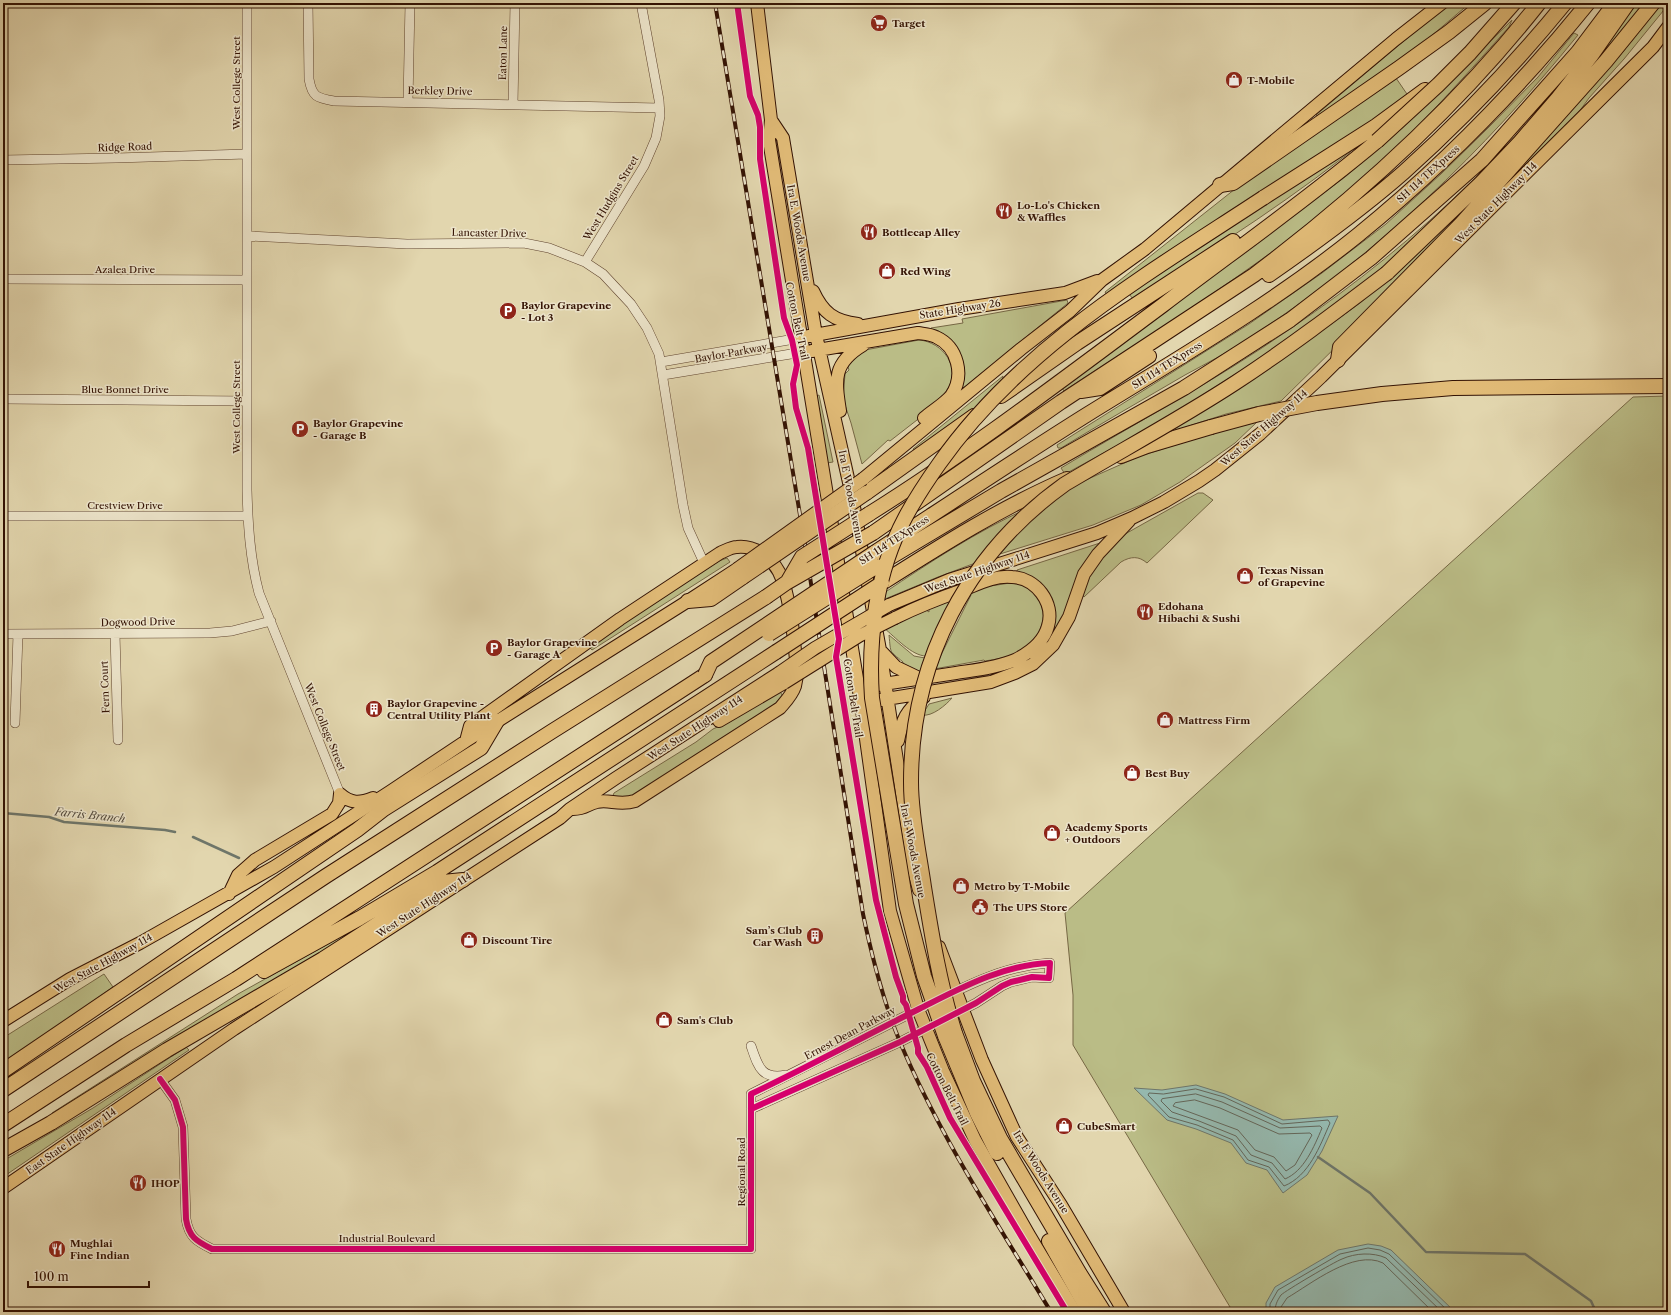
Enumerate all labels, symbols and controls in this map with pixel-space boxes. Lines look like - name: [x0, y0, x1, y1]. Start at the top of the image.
- supermarket icon: Target: [869, 13, 889, 33]
- place label: Target: [892, 17, 925, 30]
- street label: Eaton Lane: [496, 25, 510, 80]
- street label: West College Street: [230, 36, 243, 131]
- shop icon: T-Mobile: [1224, 70, 1244, 90]
- place label: T-Mobile: [1247, 74, 1295, 87]
- street label: Berkley Drive: [407, 84, 473, 98]
- street label: Ridge Road: [97, 140, 153, 154]
- street label: SH 114 TEXpress: [1394, 142, 1462, 206]
- street label: West Hudgins Street: [580, 153, 642, 244]
- street label: West State Highway 114: [1452, 159, 1540, 247]
- street label: Ira E. Woods Avenue: [784, 184, 814, 283]
- place label: Lo-Lo's Chicken & Waffles: [1017, 199, 1100, 224]
- restaurant icon: Lo-Lo's Chicken & Waffles: [994, 201, 1014, 221]
- restaurant icon: Bottlecap Alley: [859, 222, 879, 242]
- street label: Lancaster Drive: [452, 226, 527, 240]
- place label: Bottlecap Alley: [882, 226, 961, 239]
- shop icon: Red Wing: [877, 261, 897, 281]
- street label: Azalea Drive: [94, 263, 156, 276]
- place label: Red Wing: [900, 265, 951, 278]
- street label: Cotton Belt Trail: [782, 281, 812, 361]
- street label: State Highway 26: [918, 296, 1002, 322]
- place label: Baylor Grapevine - Lot 3: [521, 299, 611, 324]
- parking icon: Baylor Grapevine - Lot 3: [498, 301, 518, 321]
- street label: SH 114 TEXpress: [1129, 338, 1205, 392]
- street label: Baylor Parkway: [694, 340, 769, 366]
- street label: West College Street: [230, 360, 243, 455]
- street label: Blue Bonnet Drive: [81, 383, 169, 396]
- street label: West State Highway 114: [1217, 387, 1310, 470]
- place label: Baylor Grapevine - Garage B: [313, 417, 403, 442]
- parking icon: Baylor Grapevine - Garage B: [290, 419, 310, 439]
- street label: Ira E Woods Avenue: [836, 449, 867, 546]
- street label: Crestview Drive: [87, 499, 163, 512]
- street label: SH 114 TEXpress: [857, 513, 931, 567]
- street label: West State Highway 114: [922, 548, 1032, 597]
- place label: Texas Nissan of Grapevine: [1258, 564, 1325, 589]
- shop icon: Texas Nissan of Grapevine: [1235, 566, 1255, 586]
- place label: Edohana Hibachi & Sushi: [1158, 600, 1241, 625]
- restaurant icon: Edohana Hibachi & Sushi: [1135, 602, 1155, 622]
- street label: Dogwood Drive: [101, 615, 176, 629]
- place label: Baylor Grapevine - Garage A: [507, 636, 597, 661]
- parking icon: Baylor Grapevine - Garage A: [484, 638, 504, 658]
- street label: Cotton Belt Trail: [840, 658, 866, 738]
- street label: Fern Court: [98, 660, 112, 713]
- street label: West College Street: [301, 680, 349, 773]
- street label: West State Highway 114: [644, 692, 745, 764]
- place label: Baylor Grapevine - Central Utility Plant: [387, 697, 490, 722]
- building icon: Baylor Grapevine - Central Utility Plant: [364, 699, 384, 719]
- shop icon: Mattress Firm: [1155, 710, 1175, 730]
- place label: Mattress Firm: [1178, 714, 1250, 727]
- shop icon: Best Buy: [1122, 763, 1142, 783]
- place label: Best Buy: [1145, 767, 1191, 780]
- street label: Ira E Woods Avenue: [898, 803, 929, 900]
- water label: Farris Branch: [53, 804, 126, 826]
- place label: Academy Sports + Outdoors: [1064, 821, 1148, 846]
- shop icon: Academy Sports + Outdoors: [1042, 823, 1062, 843]
- street label: West State Highway 114: [373, 869, 474, 941]
- shop icon: Metro by T-Mobile: [951, 876, 971, 896]
- place label: Metro by T-Mobile: [974, 880, 1070, 893]
- public building icon: The UPS Store: [970, 897, 990, 917]
- place label: The UPS Store: [993, 901, 1067, 914]
- place label: Sam’s Club Car Wash: [746, 924, 802, 949]
- building icon: Sam’s Club Car Wash: [805, 926, 825, 946]
- street label: West State Highway 114: [51, 930, 155, 996]
- shop icon: Discount Tire: [459, 930, 479, 950]
- place label: Discount Tire: [482, 934, 552, 947]
- street label: Ernest Dean Parkway: [802, 1003, 898, 1063]
- shop icon: Sam's Club: [654, 1010, 674, 1030]
- place label: Sam's Club: [677, 1014, 733, 1027]
- street label: Cotton Belt Trail: [923, 1050, 971, 1128]
- street label: East State Highway 114: [23, 1105, 119, 1177]
- shop icon: CubeSmart: [1054, 1116, 1074, 1136]
- place label: CubeSmart: [1077, 1120, 1135, 1133]
- street label: Ira E Woods Avenue: [1010, 1128, 1072, 1216]
- street label: Regional Road: [735, 1137, 748, 1207]
- restaurant icon: IHOP: [128, 1173, 148, 1193]
- place label: IHOP: [151, 1177, 180, 1190]
- street label: Industrial Boulevard: [339, 1232, 435, 1245]
- place label: Mughlai Fine Indian: [70, 1237, 130, 1262]
- restaurant icon: Mughlai Fine Indian: [47, 1239, 67, 1259]
- scale bar: [28, 1263, 149, 1289]
- text: 100 m: [34, 1269, 69, 1284]

